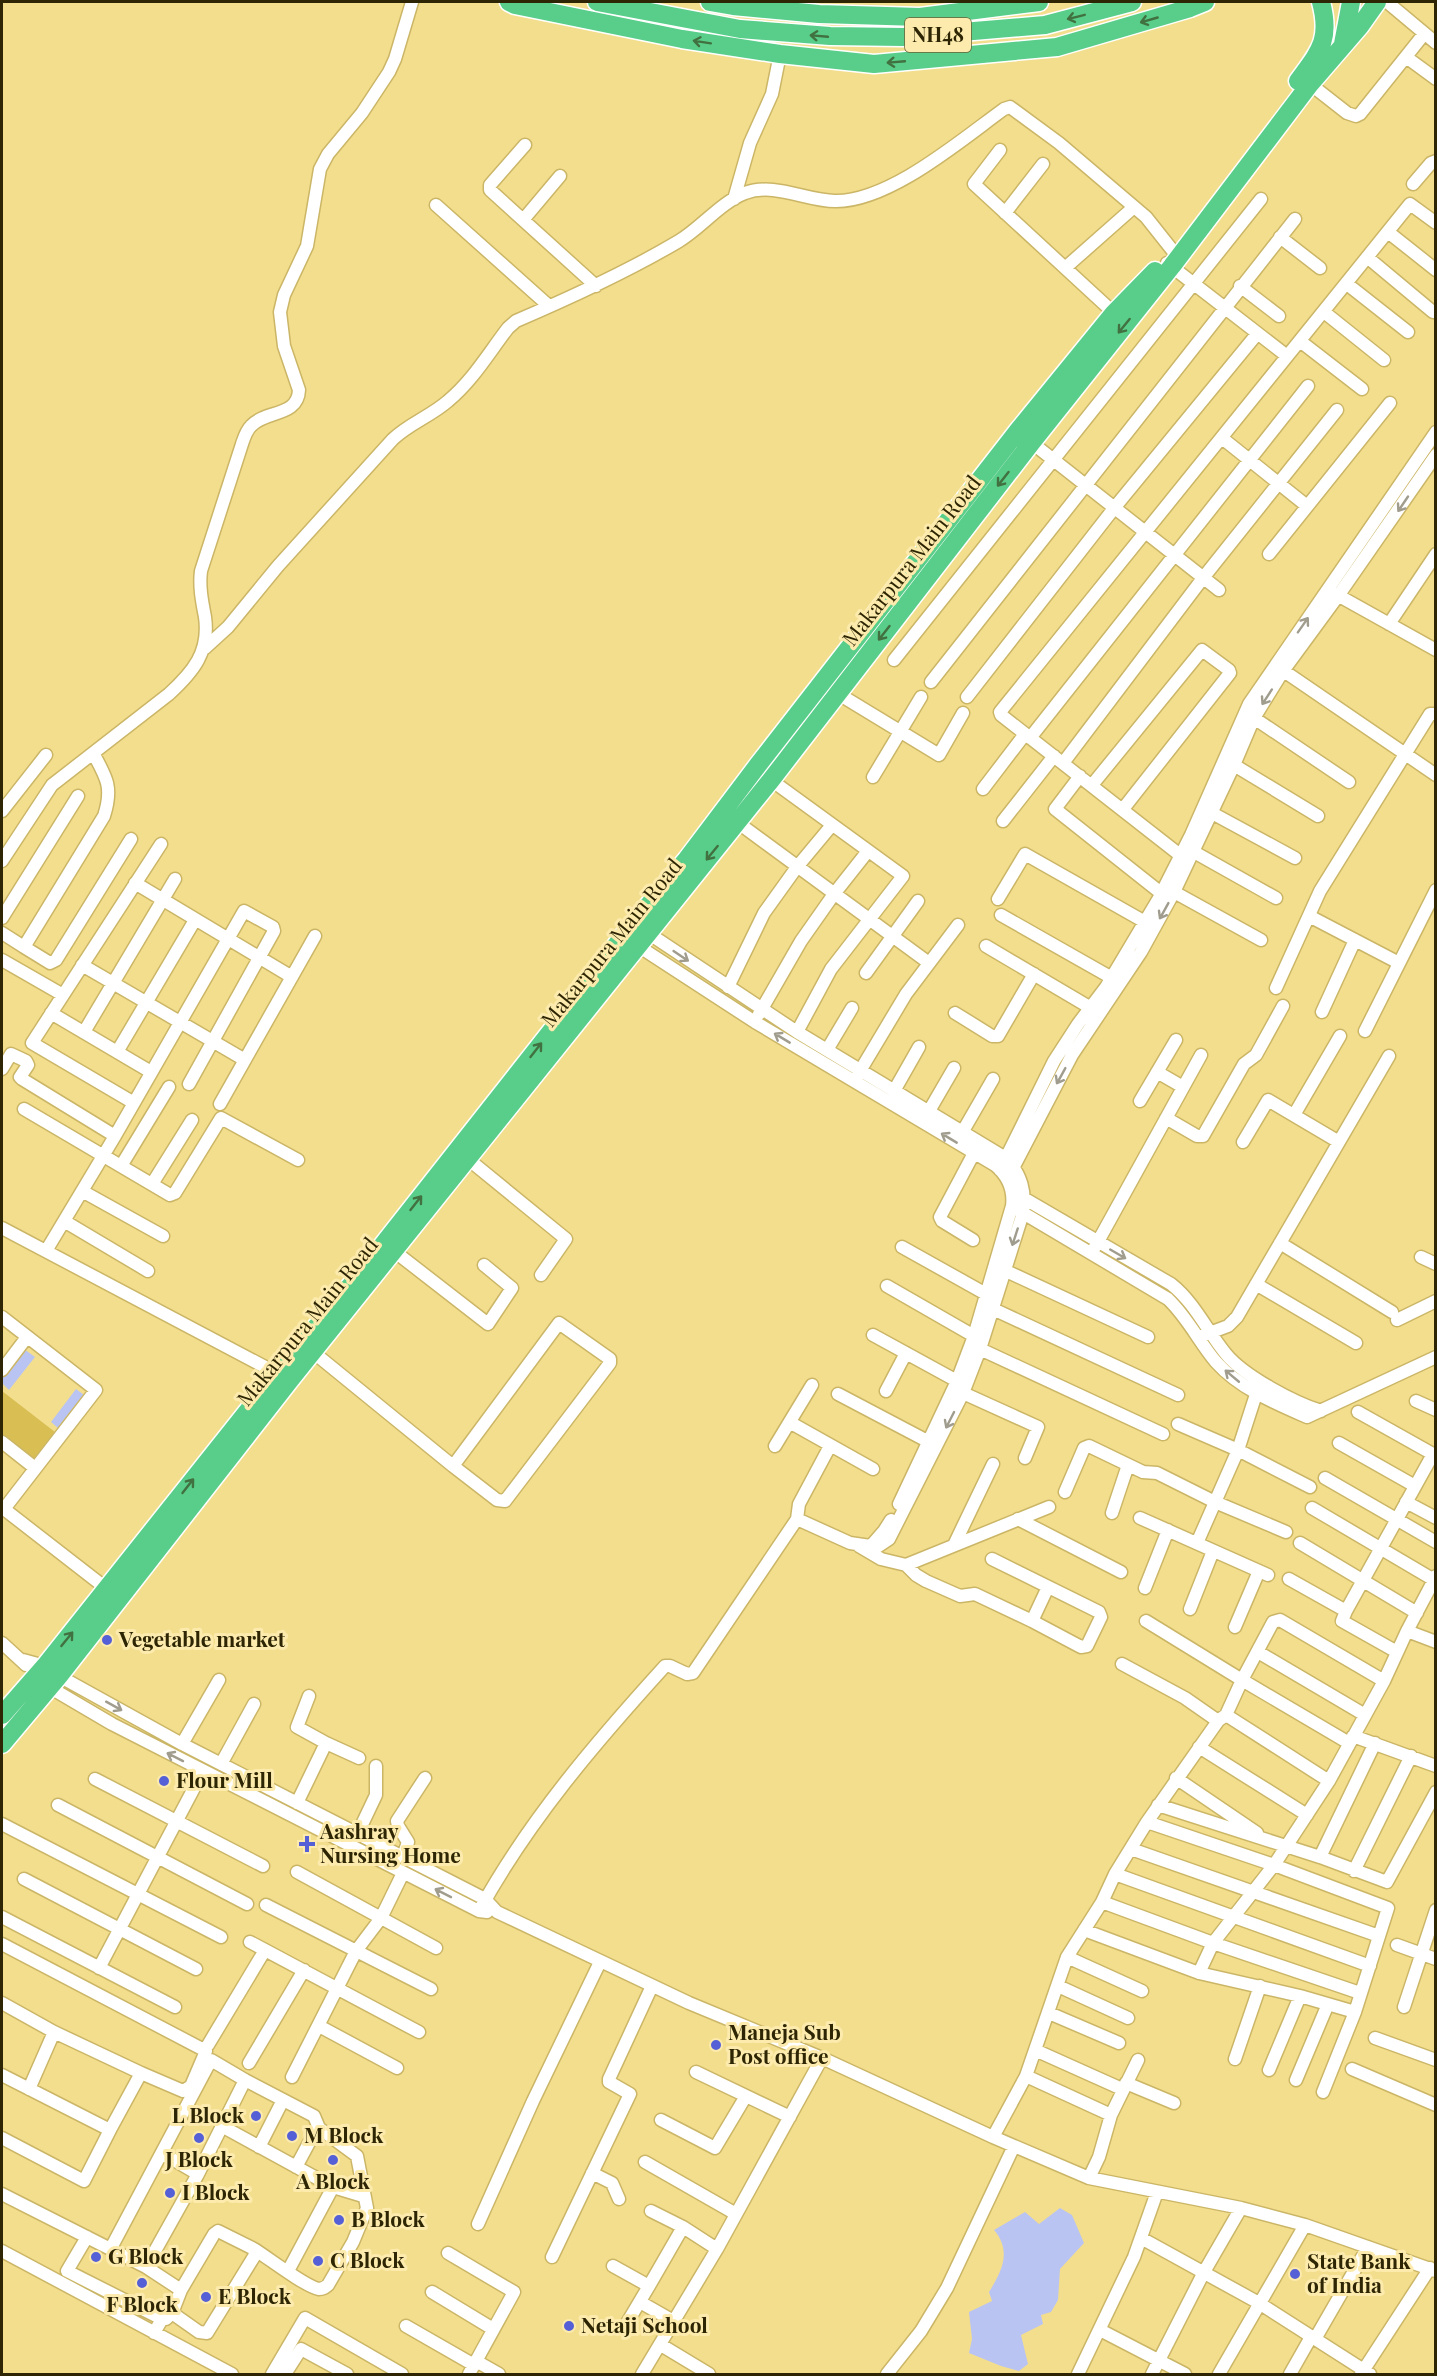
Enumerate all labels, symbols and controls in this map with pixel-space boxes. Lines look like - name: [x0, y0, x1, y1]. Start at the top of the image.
- one-way arrow: [1067, 12, 1086, 23]
- one-way arrow: [1140, 15, 1159, 26]
- road number: NH48: [905, 18, 971, 52]
- one-way arrow: [810, 30, 830, 41]
- one-way arrow: [693, 36, 713, 47]
- one-way arrow: [886, 57, 906, 68]
- one-way arrow: [1118, 318, 1131, 334]
- street label: Makarpura Main Road: [835, 469, 986, 651]
- one-way arrow: [997, 471, 1010, 487]
- one-way arrow: [1397, 495, 1409, 511]
- one-way arrow: [1297, 617, 1309, 633]
- one-way arrow: [877, 625, 890, 641]
- one-way arrow: [1260, 688, 1272, 705]
- one-way arrow: [706, 845, 719, 861]
- street label: Makarpura Main Road: [534, 852, 687, 1032]
- one-way arrow: [1158, 901, 1169, 919]
- one-way arrow: [673, 950, 689, 962]
- one-way arrow: [774, 1032, 791, 1044]
- one-way arrow: [530, 1042, 543, 1058]
- one-way arrow: [1055, 1067, 1067, 1084]
- one-way arrow: [941, 1132, 958, 1144]
- one-way arrow: [409, 1195, 422, 1211]
- one-way arrow: [1009, 1227, 1020, 1246]
- street label: Makarpura Main Road: [230, 1231, 383, 1411]
- one-way arrow: [1109, 1248, 1126, 1260]
- one-way arrow: [1224, 1370, 1240, 1383]
- one-way arrow: [944, 1411, 955, 1429]
- one-way arrow: [182, 1478, 195, 1494]
- place label: Vegetable market: [118, 1624, 286, 1652]
- one-way arrow: [60, 1632, 74, 1647]
- marker: Vegetable market: [100, 1633, 114, 1647]
- one-way arrow: [105, 1701, 122, 1713]
- one-way arrow: [167, 1751, 185, 1762]
- place label: Flour Mill: [176, 1765, 273, 1793]
- marker: Flour Mill: [157, 1774, 171, 1788]
- place label: Aashray Nursing Home: [319, 1816, 461, 1868]
- marker: Aashray Nursing Home: [298, 1835, 316, 1853]
- one-way arrow: [434, 1887, 452, 1898]
- place label: Maneja Sub Post office: [728, 2017, 841, 2069]
- marker: Maneja Sub Post office: [709, 2038, 723, 2052]
- place label: L Block: [172, 2100, 245, 2128]
- marker: L Block: [249, 2109, 263, 2123]
- place label: M Block: [304, 2120, 384, 2148]
- marker: M Block: [285, 2129, 299, 2143]
- marker: J Block: [192, 2131, 206, 2145]
- place label: J Block: [164, 2144, 233, 2172]
- marker: A Block: [326, 2153, 340, 2167]
- place label: A Block: [295, 2166, 371, 2194]
- place label: I Block: [182, 2177, 250, 2205]
- marker: I Block: [163, 2186, 177, 2200]
- place label: B Block: [351, 2204, 426, 2232]
- marker: B Block: [332, 2213, 346, 2227]
- place label: G Block: [108, 2241, 184, 2269]
- place label: C Block: [330, 2245, 405, 2273]
- place label: State Bank of India: [1307, 2246, 1411, 2298]
- marker: G Block: [89, 2250, 103, 2264]
- marker: C Block: [311, 2254, 325, 2268]
- marker: State Bank of India: [1288, 2267, 1302, 2281]
- marker: F Block: [135, 2276, 149, 2290]
- place label: E Block: [218, 2281, 292, 2309]
- place label: F Block: [106, 2289, 179, 2317]
- marker: E Block: [199, 2290, 213, 2304]
- place label: Netaji School: [581, 2310, 708, 2338]
- marker: Netaji School: [562, 2319, 576, 2333]

